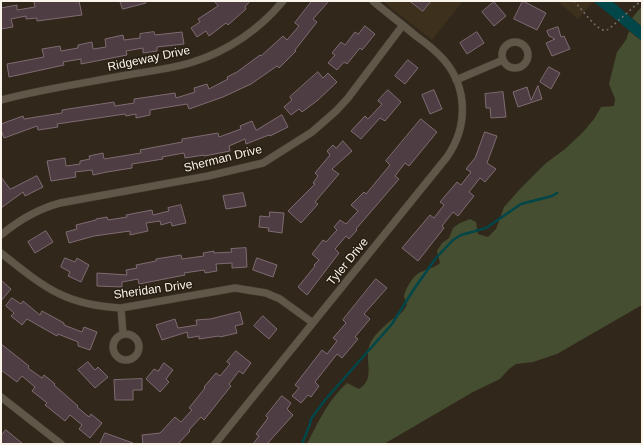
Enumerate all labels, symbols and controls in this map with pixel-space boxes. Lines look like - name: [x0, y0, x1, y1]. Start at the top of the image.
- street label: Ridgeway Drive: [106, 43, 192, 75]
- street label: Sherman Drive: [182, 142, 264, 176]
- street label: Tyler Drive: [324, 235, 372, 289]
- street label: Sheridan Drive: [113, 277, 193, 303]

